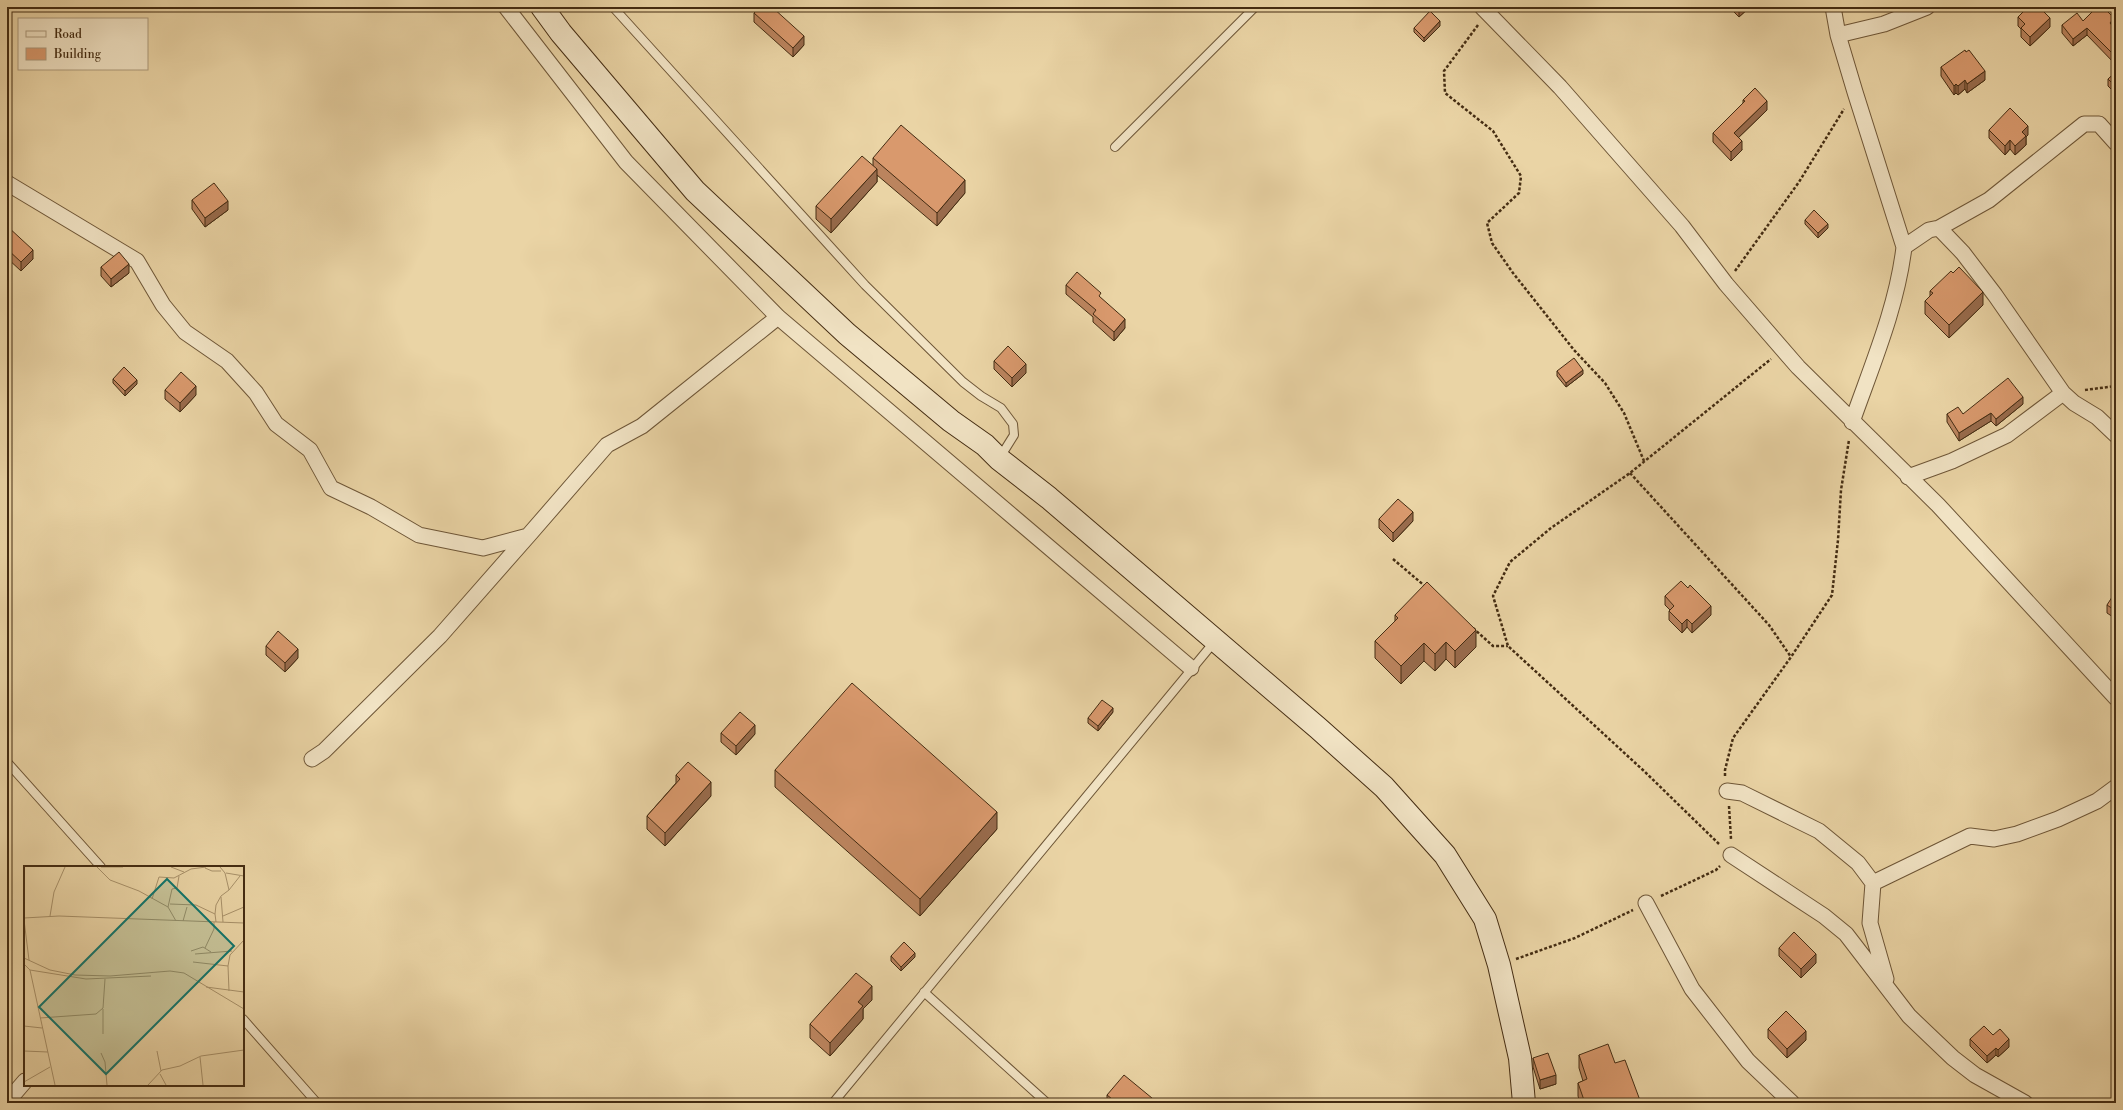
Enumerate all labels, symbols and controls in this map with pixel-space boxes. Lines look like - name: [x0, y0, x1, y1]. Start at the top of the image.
- legend: [18, 18, 148, 70]
- text: Road: [54, 27, 82, 42]
- text: Building: [53, 47, 102, 62]
- inset map: [24, 866, 244, 1086]

